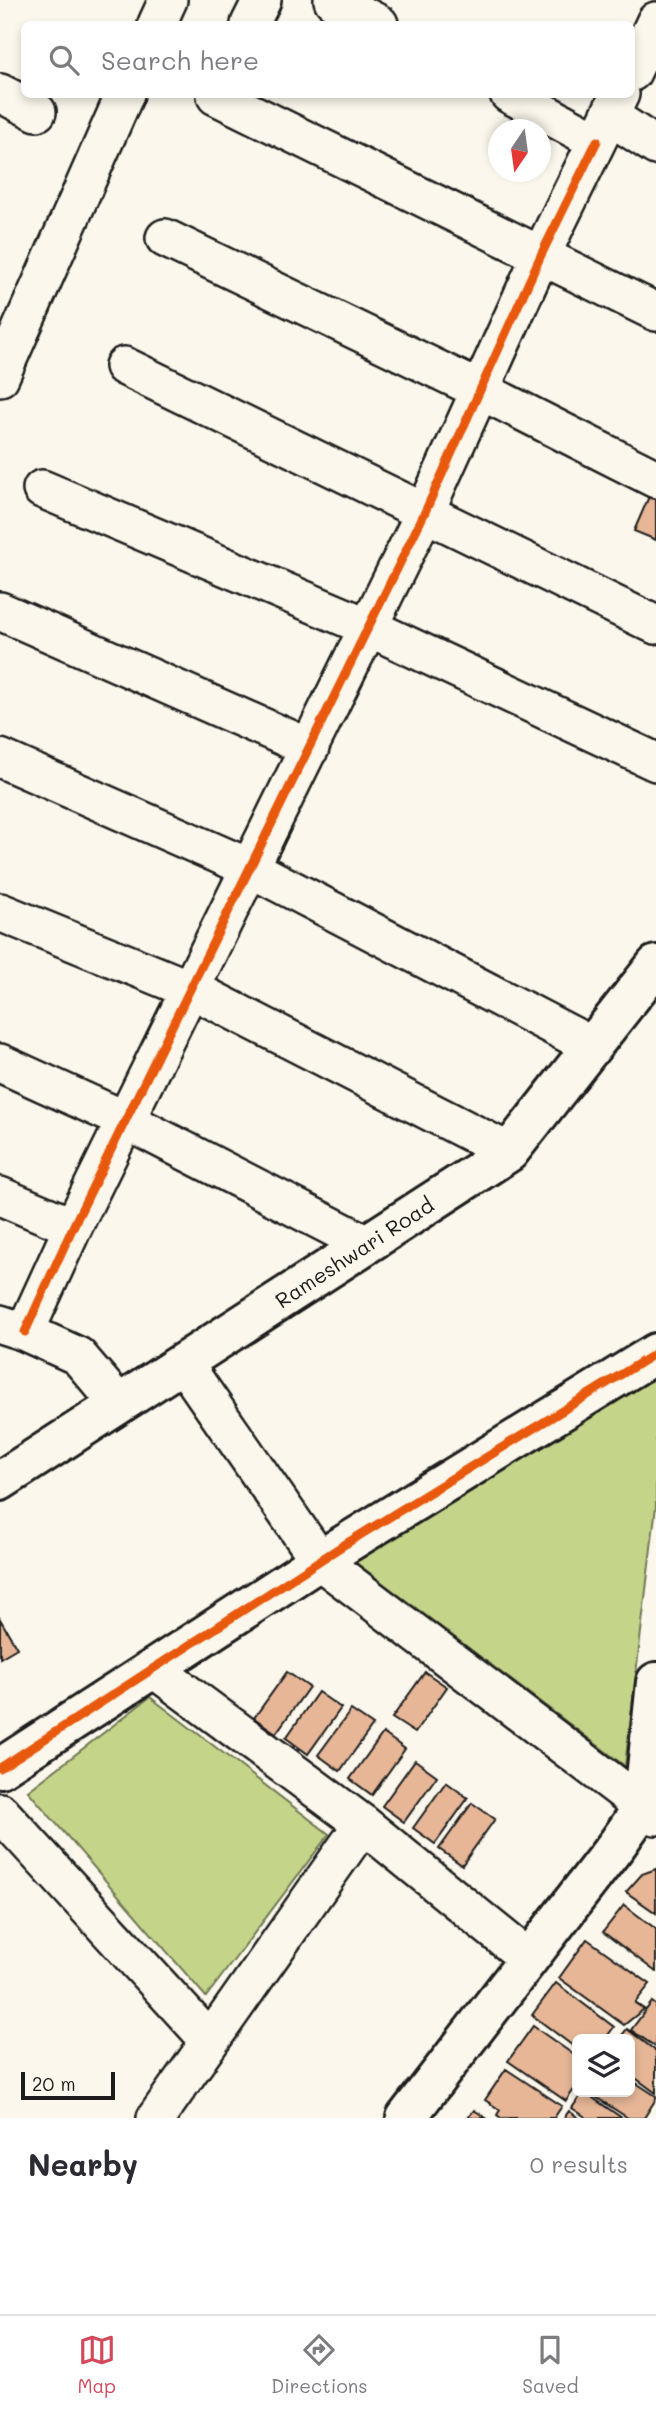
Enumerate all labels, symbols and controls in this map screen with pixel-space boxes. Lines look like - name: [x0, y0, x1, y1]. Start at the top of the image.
- search box: [21, 21, 635, 98]
- icon: search: [45, 41, 83, 79]
- text: Search here: [101, 43, 259, 77]
- north arrow: [488, 119, 551, 182]
- street label: Rameshwari Road: [270, 1191, 438, 1313]
- map controls: [572, 2034, 635, 2097]
- button: layers: [572, 2034, 635, 2097]
- scale bar: [21, 2069, 116, 2101]
- text: 20 m: [32, 2071, 76, 2096]
- text: Nearby: [28, 2144, 138, 2184]
- text: 0 results: [530, 2149, 628, 2179]
- tab: Map: [77, 2331, 116, 2398]
- tab: Directions: [271, 2331, 367, 2398]
- tab: Saved: [522, 2331, 579, 2398]

